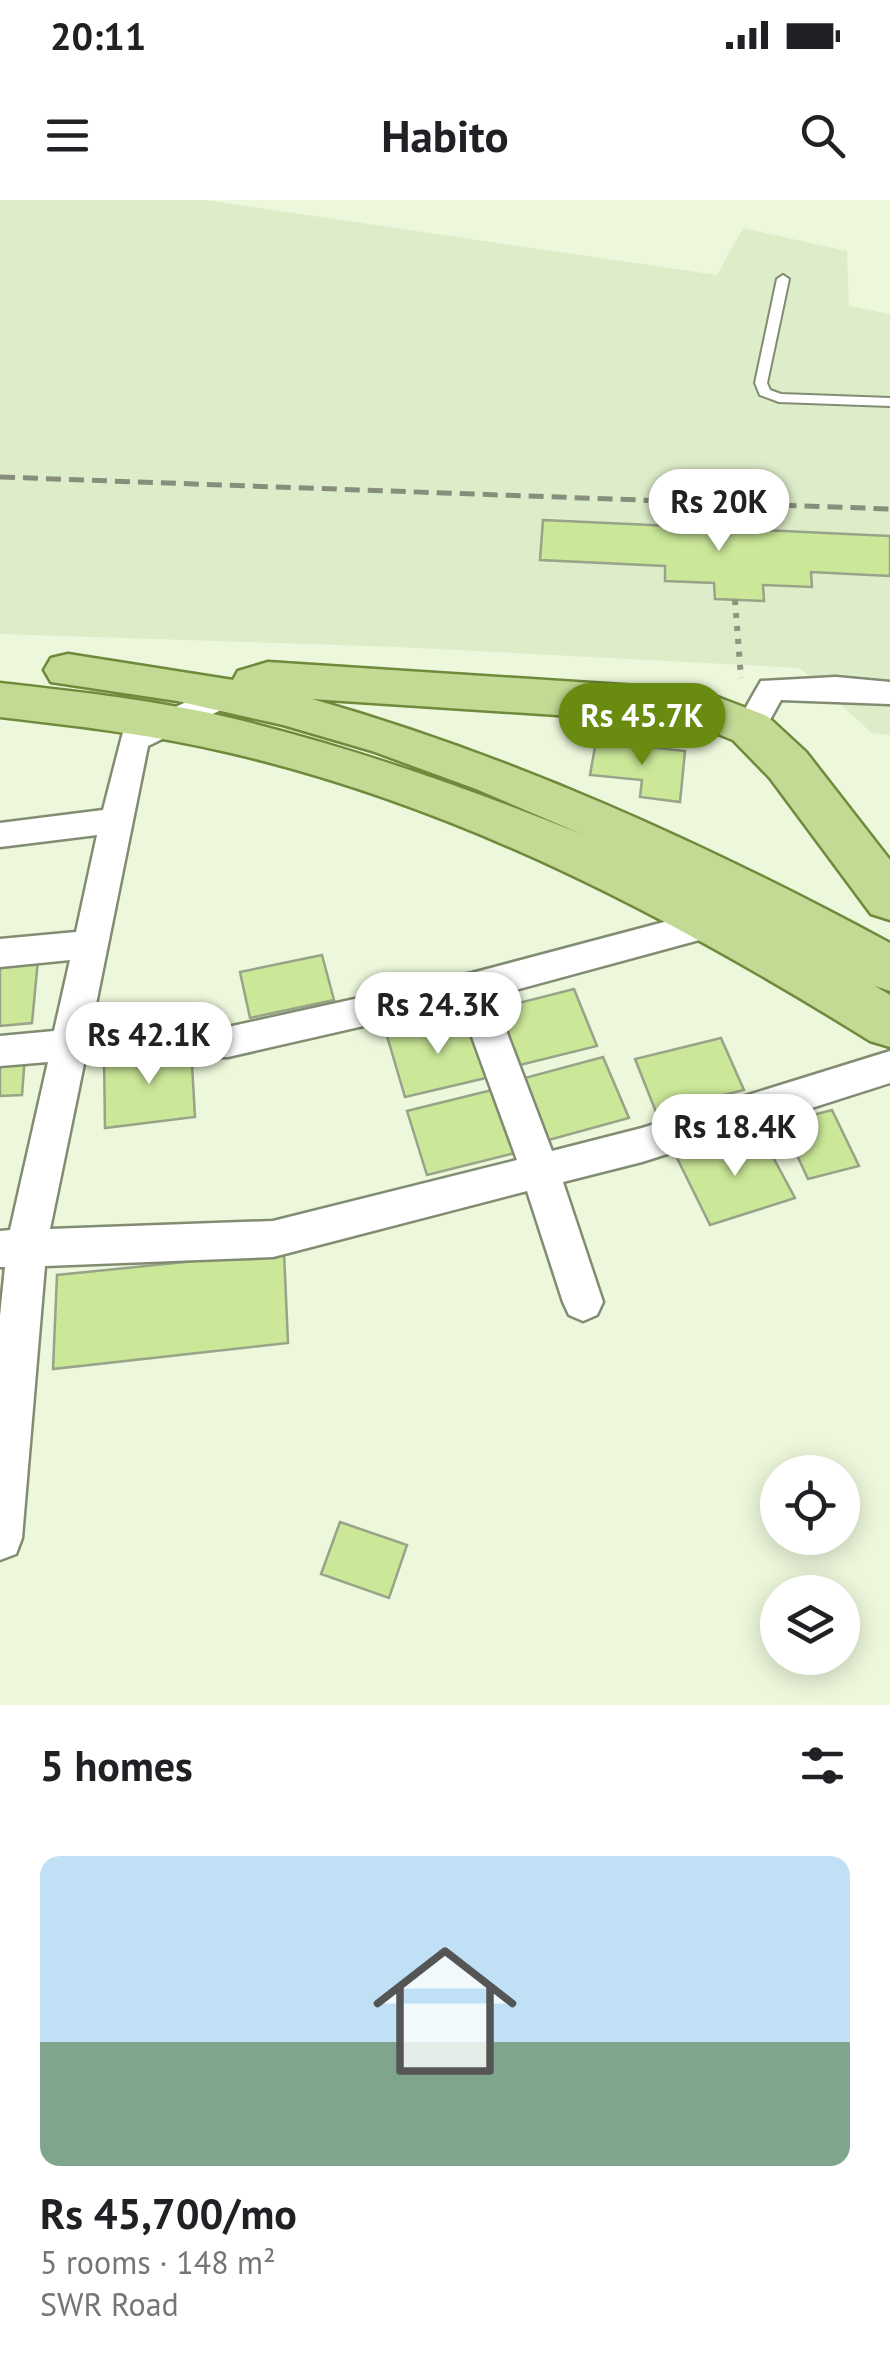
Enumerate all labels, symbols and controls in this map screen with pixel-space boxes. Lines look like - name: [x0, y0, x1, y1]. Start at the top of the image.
- text: 20:11: [50, 11, 146, 60]
- text: Habito: [381, 106, 509, 164]
- icon: menu: [40, 108, 95, 163]
- icon: search: [795, 108, 850, 163]
- pin: Rs 20K: [638, 469, 800, 554]
- text: Rs 20K: [671, 480, 768, 522]
- pin: Rs 45.7K: [539, 683, 745, 768]
- text: Rs 45.7K: [580, 694, 704, 736]
- pin: Rs 24.3K: [335, 972, 541, 1057]
- text: Rs 24.3K: [376, 983, 500, 1025]
- pin: Rs 42.1K: [46, 1002, 252, 1087]
- text: Rs 42.1K: [87, 1013, 211, 1055]
- pin: Rs 18.4K: [632, 1094, 838, 1179]
- text: Rs 18.4K: [673, 1105, 797, 1147]
- map controls: [760, 1455, 860, 1675]
- button: locate: [760, 1455, 860, 1555]
- button: layers: [760, 1575, 860, 1675]
- text: 5 homes: [40, 1738, 193, 1793]
- icon: filters: [795, 1738, 850, 1793]
- icon: home: [355, 1921, 535, 2101]
- text: Rs 45,700/mo: [40, 2186, 297, 2241]
- text: 5 rooms · 148 m²: [40, 2241, 276, 2283]
- text: SWR Road: [40, 2283, 179, 2325]

